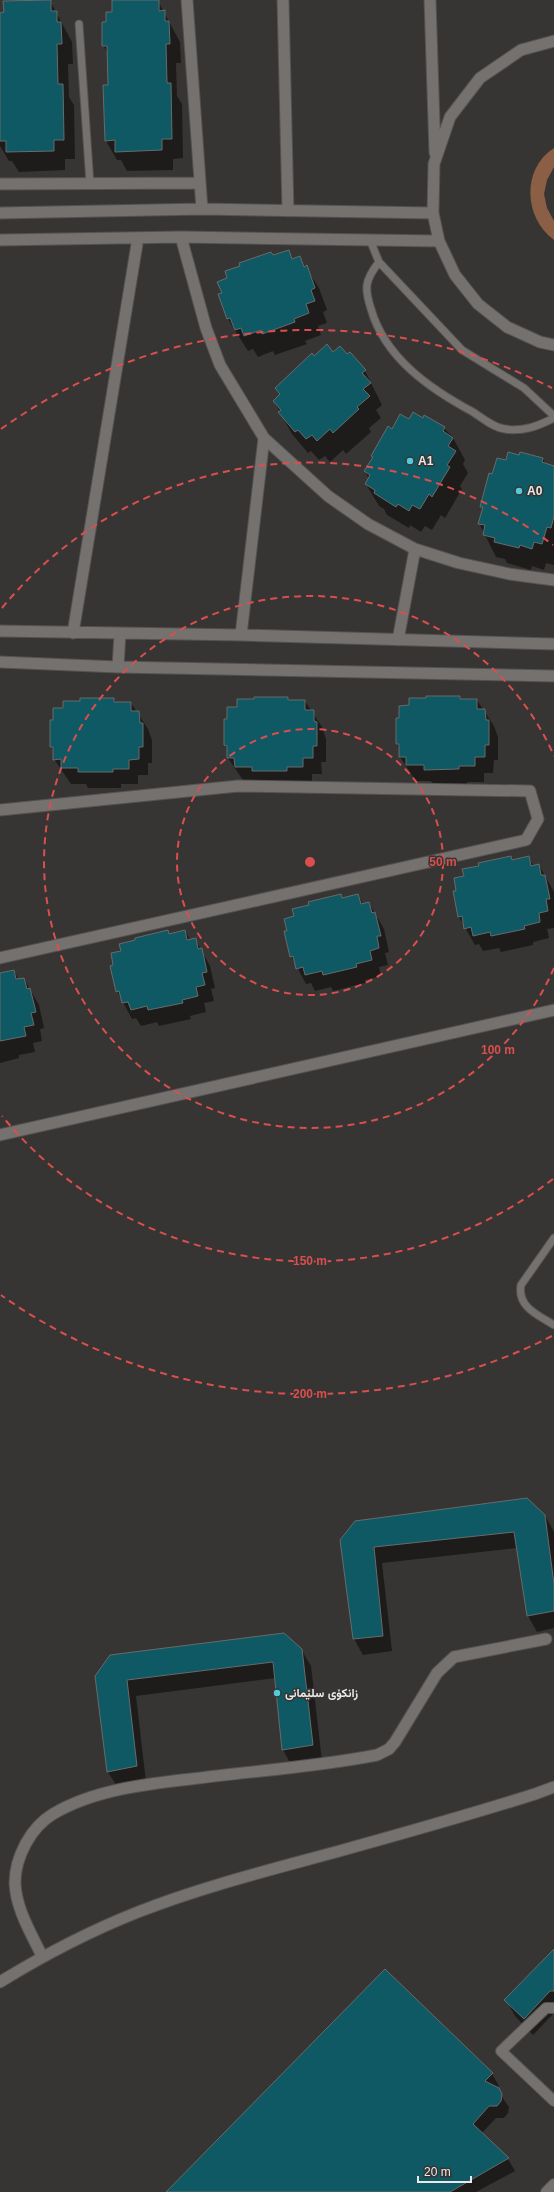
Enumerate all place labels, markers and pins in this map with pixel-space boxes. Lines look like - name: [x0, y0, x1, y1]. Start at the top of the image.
- place label: A1: [418, 454, 434, 468]
- marker: A1: [405, 456, 415, 466]
- place label: A0: [527, 484, 543, 498]
- marker: A0: [514, 486, 524, 496]
- centre of rings: [303, 855, 317, 869]
- place label: زانکۆی سلێمانی: [285, 1686, 358, 1701]
- marker: زانکۆی سلێمانی: [272, 1688, 282, 1698]

